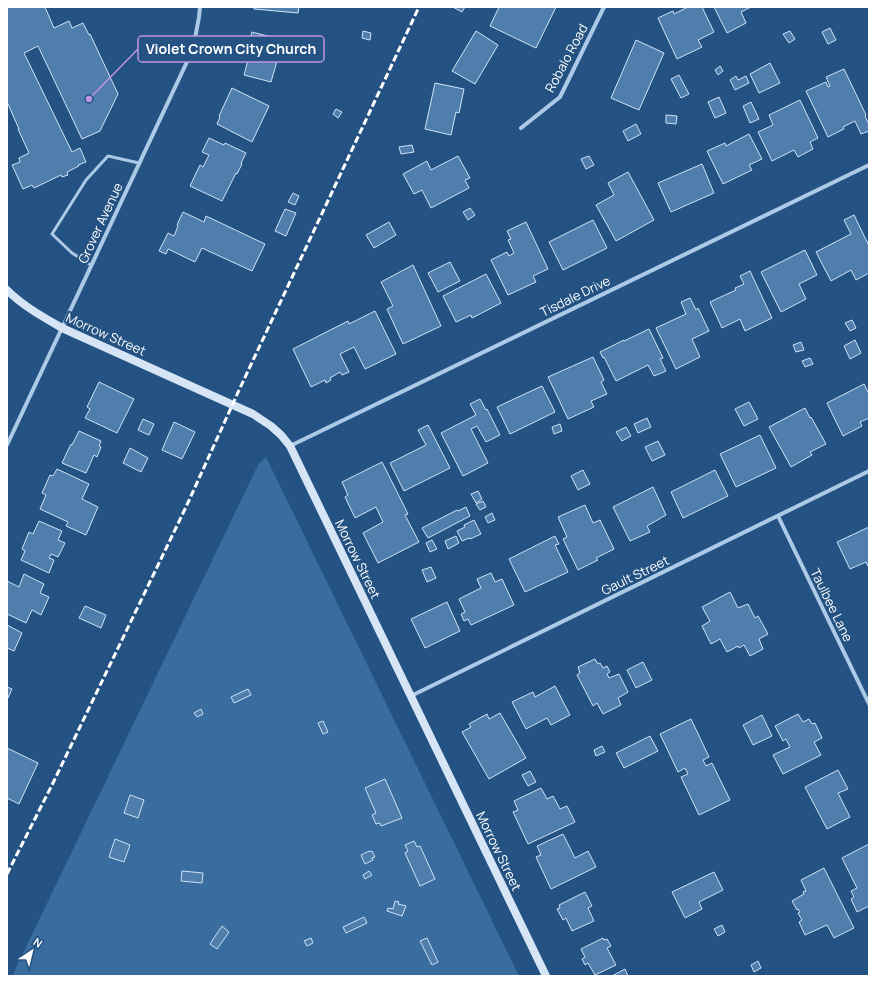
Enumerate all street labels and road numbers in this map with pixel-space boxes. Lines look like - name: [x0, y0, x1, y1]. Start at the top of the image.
- street label: Robalo Road: [540, 21, 592, 95]
- street label: Grover Avenue: [73, 179, 127, 266]
- street label: Tisdale Drive: [537, 271, 614, 321]
- street label: Morrow Street: [63, 308, 149, 360]
- street label: Morrow Street: [331, 516, 385, 602]
- street label: Gault Street: [598, 551, 672, 599]
- street label: Taulbee Lane: [806, 565, 858, 645]
- street label: Morrow Street: [472, 808, 526, 894]

